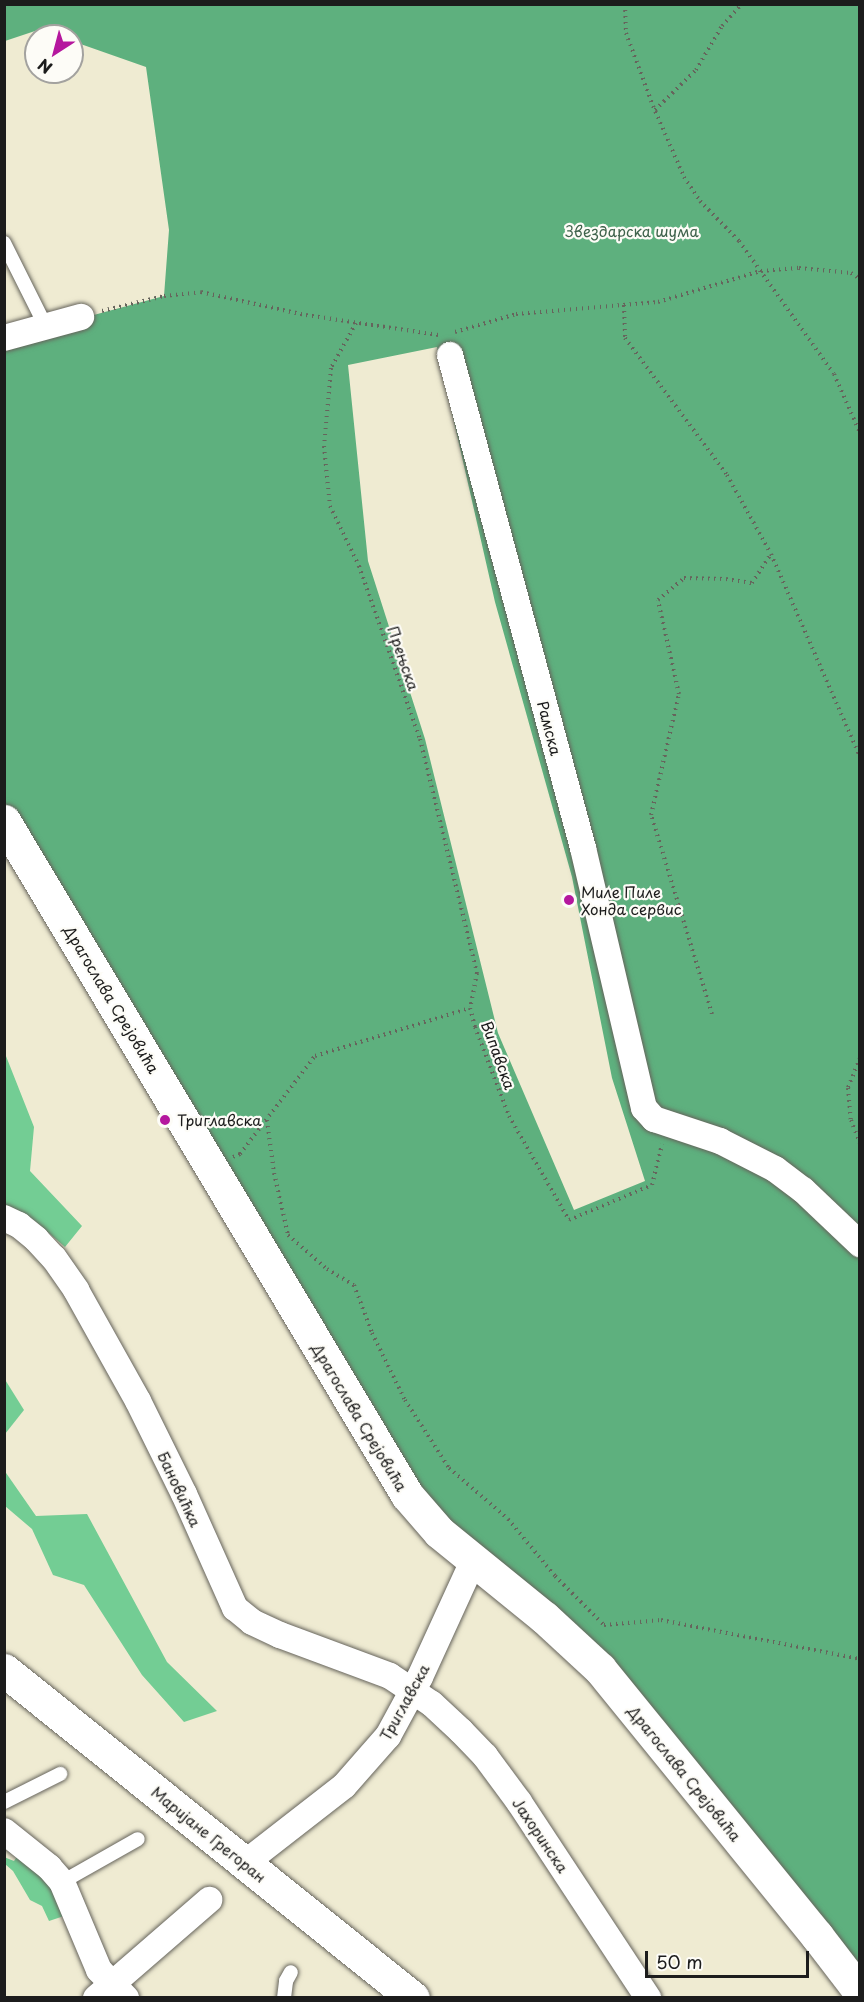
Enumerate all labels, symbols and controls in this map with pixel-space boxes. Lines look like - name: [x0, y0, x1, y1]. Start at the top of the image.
- north arrow: [24, 24, 84, 84]
- text: N: [32, 54, 57, 80]
- park label: Звездарска шума: [565, 222, 699, 240]
- street label: Прењска: [385, 623, 423, 693]
- street label: Рамска: [534, 699, 566, 757]
- place label: Миле Пиле Хонда сервис: [581, 882, 682, 917]
- marker: Миле Пиле Хонда сервис: [562, 893, 576, 907]
- street label: Драгослава Срејовића: [61, 922, 163, 1076]
- street label: Випавска: [478, 1018, 520, 1092]
- place label: Триглавска: [177, 1111, 262, 1129]
- marker: Триглавска: [158, 1113, 172, 1127]
- street label: Драгослава Срејовића: [309, 1340, 411, 1494]
- street label: Бановићка: [155, 1449, 205, 1529]
- street label: Триглавска: [376, 1661, 432, 1743]
- street label: Драгослава Срејовића: [625, 1701, 745, 1845]
- street label: Маријане Грегоран: [148, 1782, 270, 1886]
- street label: Јахоринска: [509, 1794, 573, 1876]
- scale bar: [648, 1939, 812, 1977]
- text: 50 m: [656, 1948, 703, 1975]

